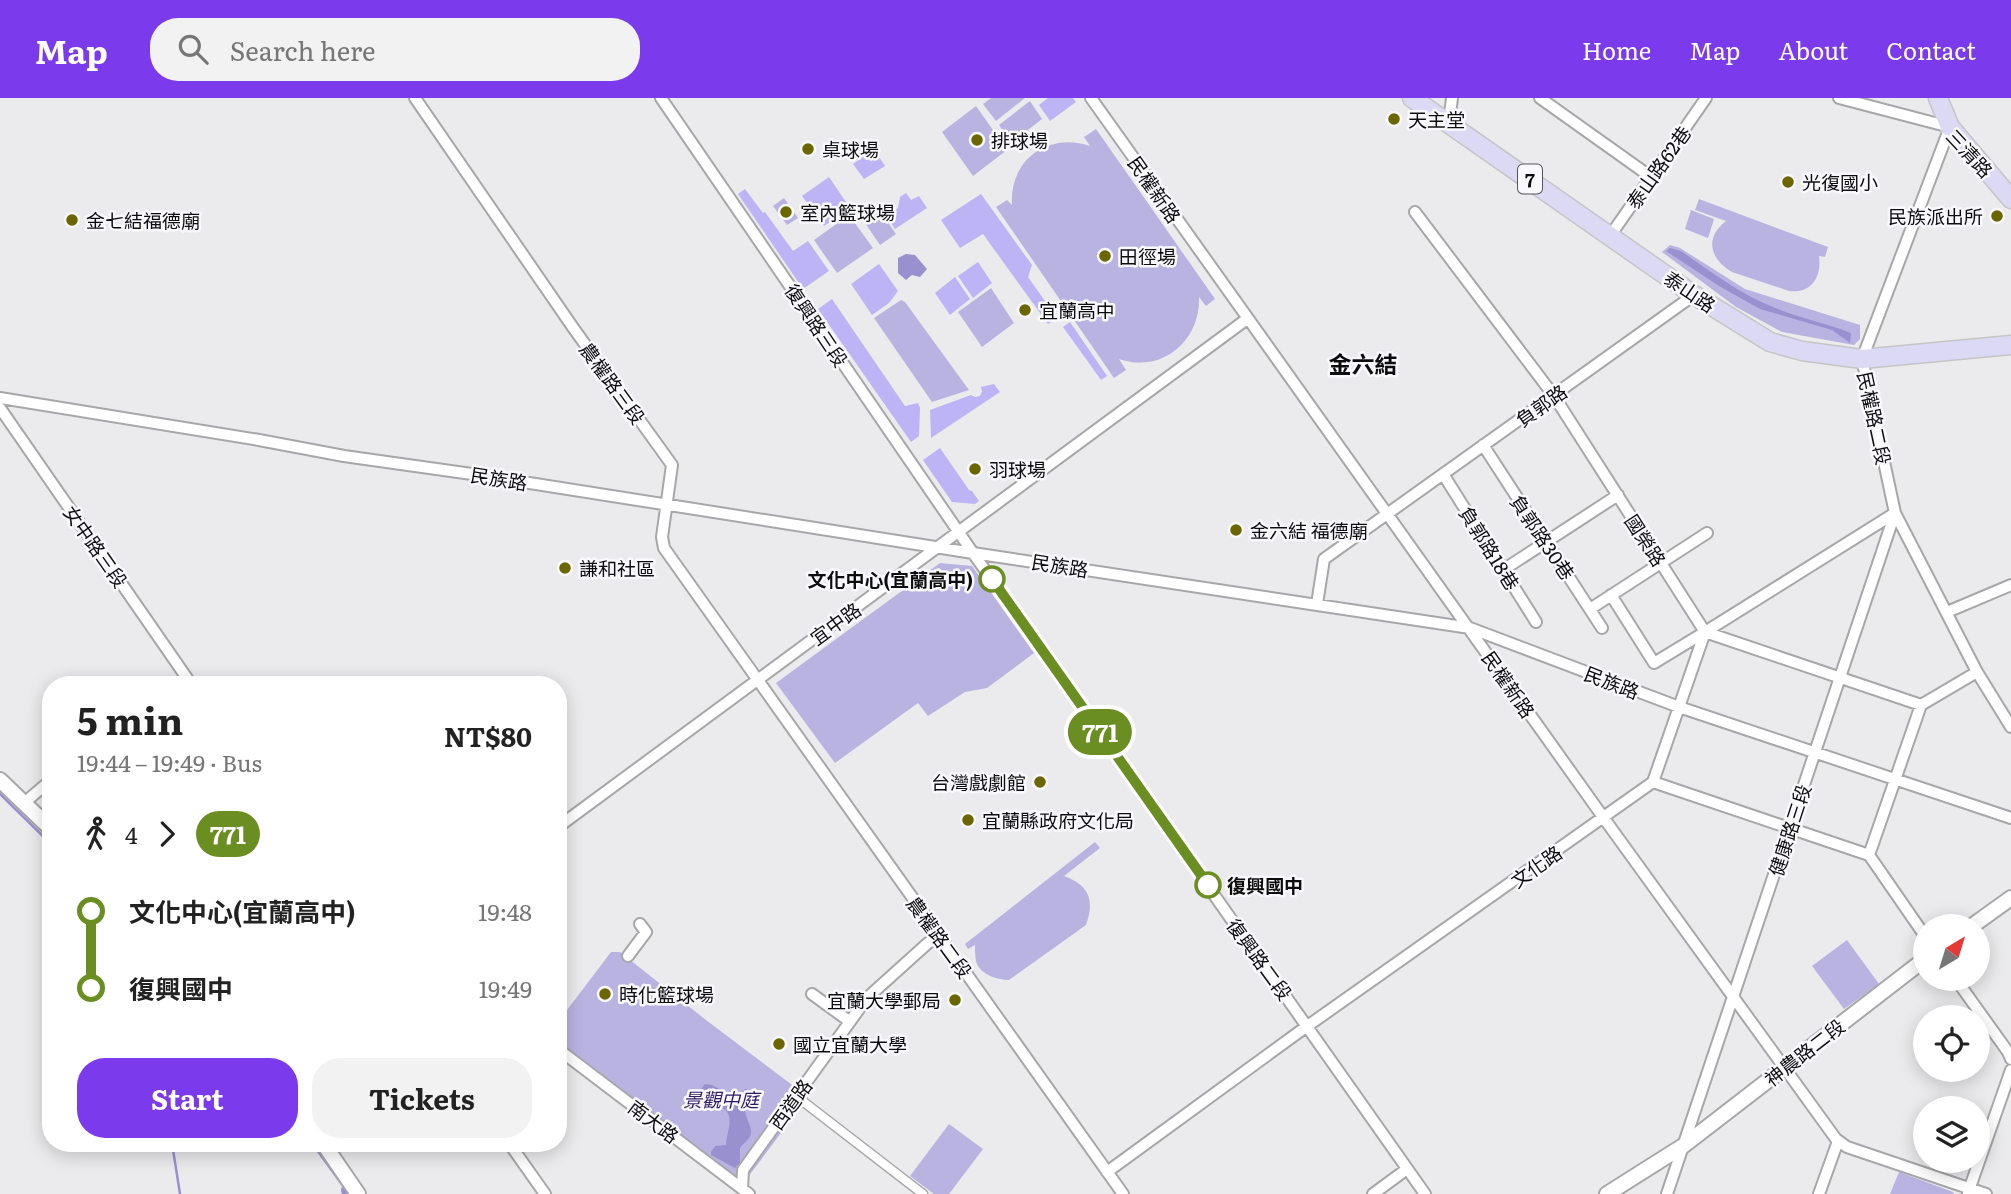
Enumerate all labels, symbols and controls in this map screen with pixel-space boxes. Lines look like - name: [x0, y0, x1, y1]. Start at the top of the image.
- search box: [150, 18, 640, 81]
- text: Map: [35, 25, 108, 74]
- icon: search: [174, 30, 212, 68]
- text: Search here: [230, 30, 376, 69]
- text: Home: [1582, 32, 1651, 67]
- text: Map: [1689, 32, 1740, 67]
- text: About: [1778, 32, 1848, 67]
- text: Contact: [1886, 32, 1976, 67]
- place label: 天主堂: [1408, 105, 1465, 133]
- marker: 天主堂: [1386, 111, 1402, 127]
- street label: 泰山路62巷: [1619, 120, 1697, 214]
- street label: 三清路: [1940, 123, 2000, 183]
- place label: 排球場: [991, 126, 1048, 154]
- marker: 排球場: [969, 132, 985, 148]
- place label: 桌球場: [822, 135, 879, 163]
- marker: 桌球場: [800, 141, 816, 157]
- street label: 民權新路: [1122, 150, 1188, 228]
- road number: 7: [1518, 164, 1542, 194]
- place label: 光復國小: [1802, 168, 1878, 196]
- marker: 光復國小: [1780, 174, 1796, 190]
- place label: 室內籃球場: [800, 198, 895, 226]
- place label: 民族派出所: [1888, 202, 1983, 230]
- marker: 室內籃球場: [778, 204, 794, 220]
- place label: 金七結福德廟: [86, 206, 200, 234]
- marker: 民族派出所: [1989, 208, 2005, 224]
- marker: 金七結福德廟: [64, 212, 80, 228]
- place label: 田徑場: [1119, 242, 1176, 270]
- marker: 田徑場: [1097, 248, 1113, 264]
- street label: 泰山路: [1659, 263, 1721, 319]
- street label: 復興路三段: [779, 278, 855, 372]
- place label: 宜蘭高中: [1039, 296, 1115, 324]
- marker: 宜蘭高中: [1017, 302, 1033, 318]
- street label: 農權路三段: [574, 336, 652, 430]
- district label: 金六結: [1329, 346, 1398, 380]
- street label: 民權路二段: [1851, 369, 1899, 467]
- street label: 負郭路: [1510, 377, 1572, 433]
- place label: 羽球場: [989, 455, 1046, 483]
- street label: 民族路: [469, 460, 529, 496]
- marker: 羽球場: [967, 461, 983, 477]
- street label: 負郭路30巷: [1504, 489, 1582, 585]
- street label: 女中路三段: [57, 499, 135, 593]
- street label: 負郭路18巷: [1453, 501, 1527, 595]
- street label: 國榮路: [1619, 508, 1673, 572]
- place label: 金六結 福德廟: [1250, 516, 1368, 544]
- marker: 金六結 福德廟: [1228, 522, 1244, 538]
- street label: 民族路: [1030, 547, 1090, 583]
- place label: 謙和社區: [579, 554, 655, 582]
- marker: 謙和社區: [557, 560, 573, 576]
- place label: 文化中心(宜蘭高中): [807, 565, 973, 593]
- marker: 文化中心(宜蘭高中): [979, 566, 1005, 592]
- street label: 宜中路: [804, 595, 866, 651]
- street label: 民權新路: [1476, 645, 1542, 723]
- street label: 民族路: [1580, 659, 1644, 705]
- text: 5 min: [77, 690, 183, 747]
- line badge: 771: [1060, 709, 1140, 755]
- text: 771: [1082, 714, 1118, 749]
- text: NT$80: [444, 716, 532, 755]
- text: 19:44 – 19:49 · Bus: [77, 745, 262, 779]
- place label: 台灣戲劇館: [931, 768, 1026, 796]
- marker: 台灣戲劇館: [1032, 774, 1048, 790]
- street label: 健康路三段: [1761, 780, 1817, 880]
- place label: 宜蘭縣政府文化局: [982, 806, 1134, 834]
- marker: 宜蘭縣政府文化局: [960, 812, 976, 828]
- icon: walk: [77, 815, 115, 853]
- icon: forward: [148, 815, 186, 853]
- text: 771: [210, 816, 246, 851]
- text: 4: [125, 817, 138, 851]
- street label: 文化路: [1505, 838, 1567, 894]
- place label: 復興國中: [1227, 871, 1303, 899]
- marker: 復興國中: [1195, 872, 1221, 898]
- street label: 農權路二段: [901, 890, 979, 984]
- text: 文化中心(宜蘭高中): [129, 891, 356, 930]
- text: 19:48: [478, 894, 532, 928]
- street label: 復興路二段: [1221, 912, 1299, 1006]
- north arrow: [1913, 914, 1990, 990]
- map controls: [1913, 914, 1990, 1173]
- text: 復興國中: [129, 968, 233, 1007]
- text: 19:49: [479, 971, 532, 1005]
- place label: 時化籃球場: [619, 980, 714, 1008]
- marker: 時化籃球場: [597, 986, 613, 1002]
- place label: 宜蘭大學郵局: [827, 986, 941, 1014]
- marker: 宜蘭大學郵局: [947, 992, 963, 1008]
- button: locate: [1913, 1005, 1990, 1082]
- street label: 神農路二段: [1758, 1012, 1850, 1092]
- place label: 國立宜蘭大學: [793, 1030, 907, 1058]
- marker: 國立宜蘭大學: [771, 1036, 787, 1052]
- button: Start: [77, 1058, 298, 1138]
- button: Tickets: [312, 1058, 532, 1138]
- street label: 西道路: [762, 1073, 818, 1135]
- park label: 景觀中庭: [683, 1085, 762, 1113]
- street label: 南大路: [623, 1093, 685, 1149]
- button: layers: [1913, 1096, 1990, 1173]

